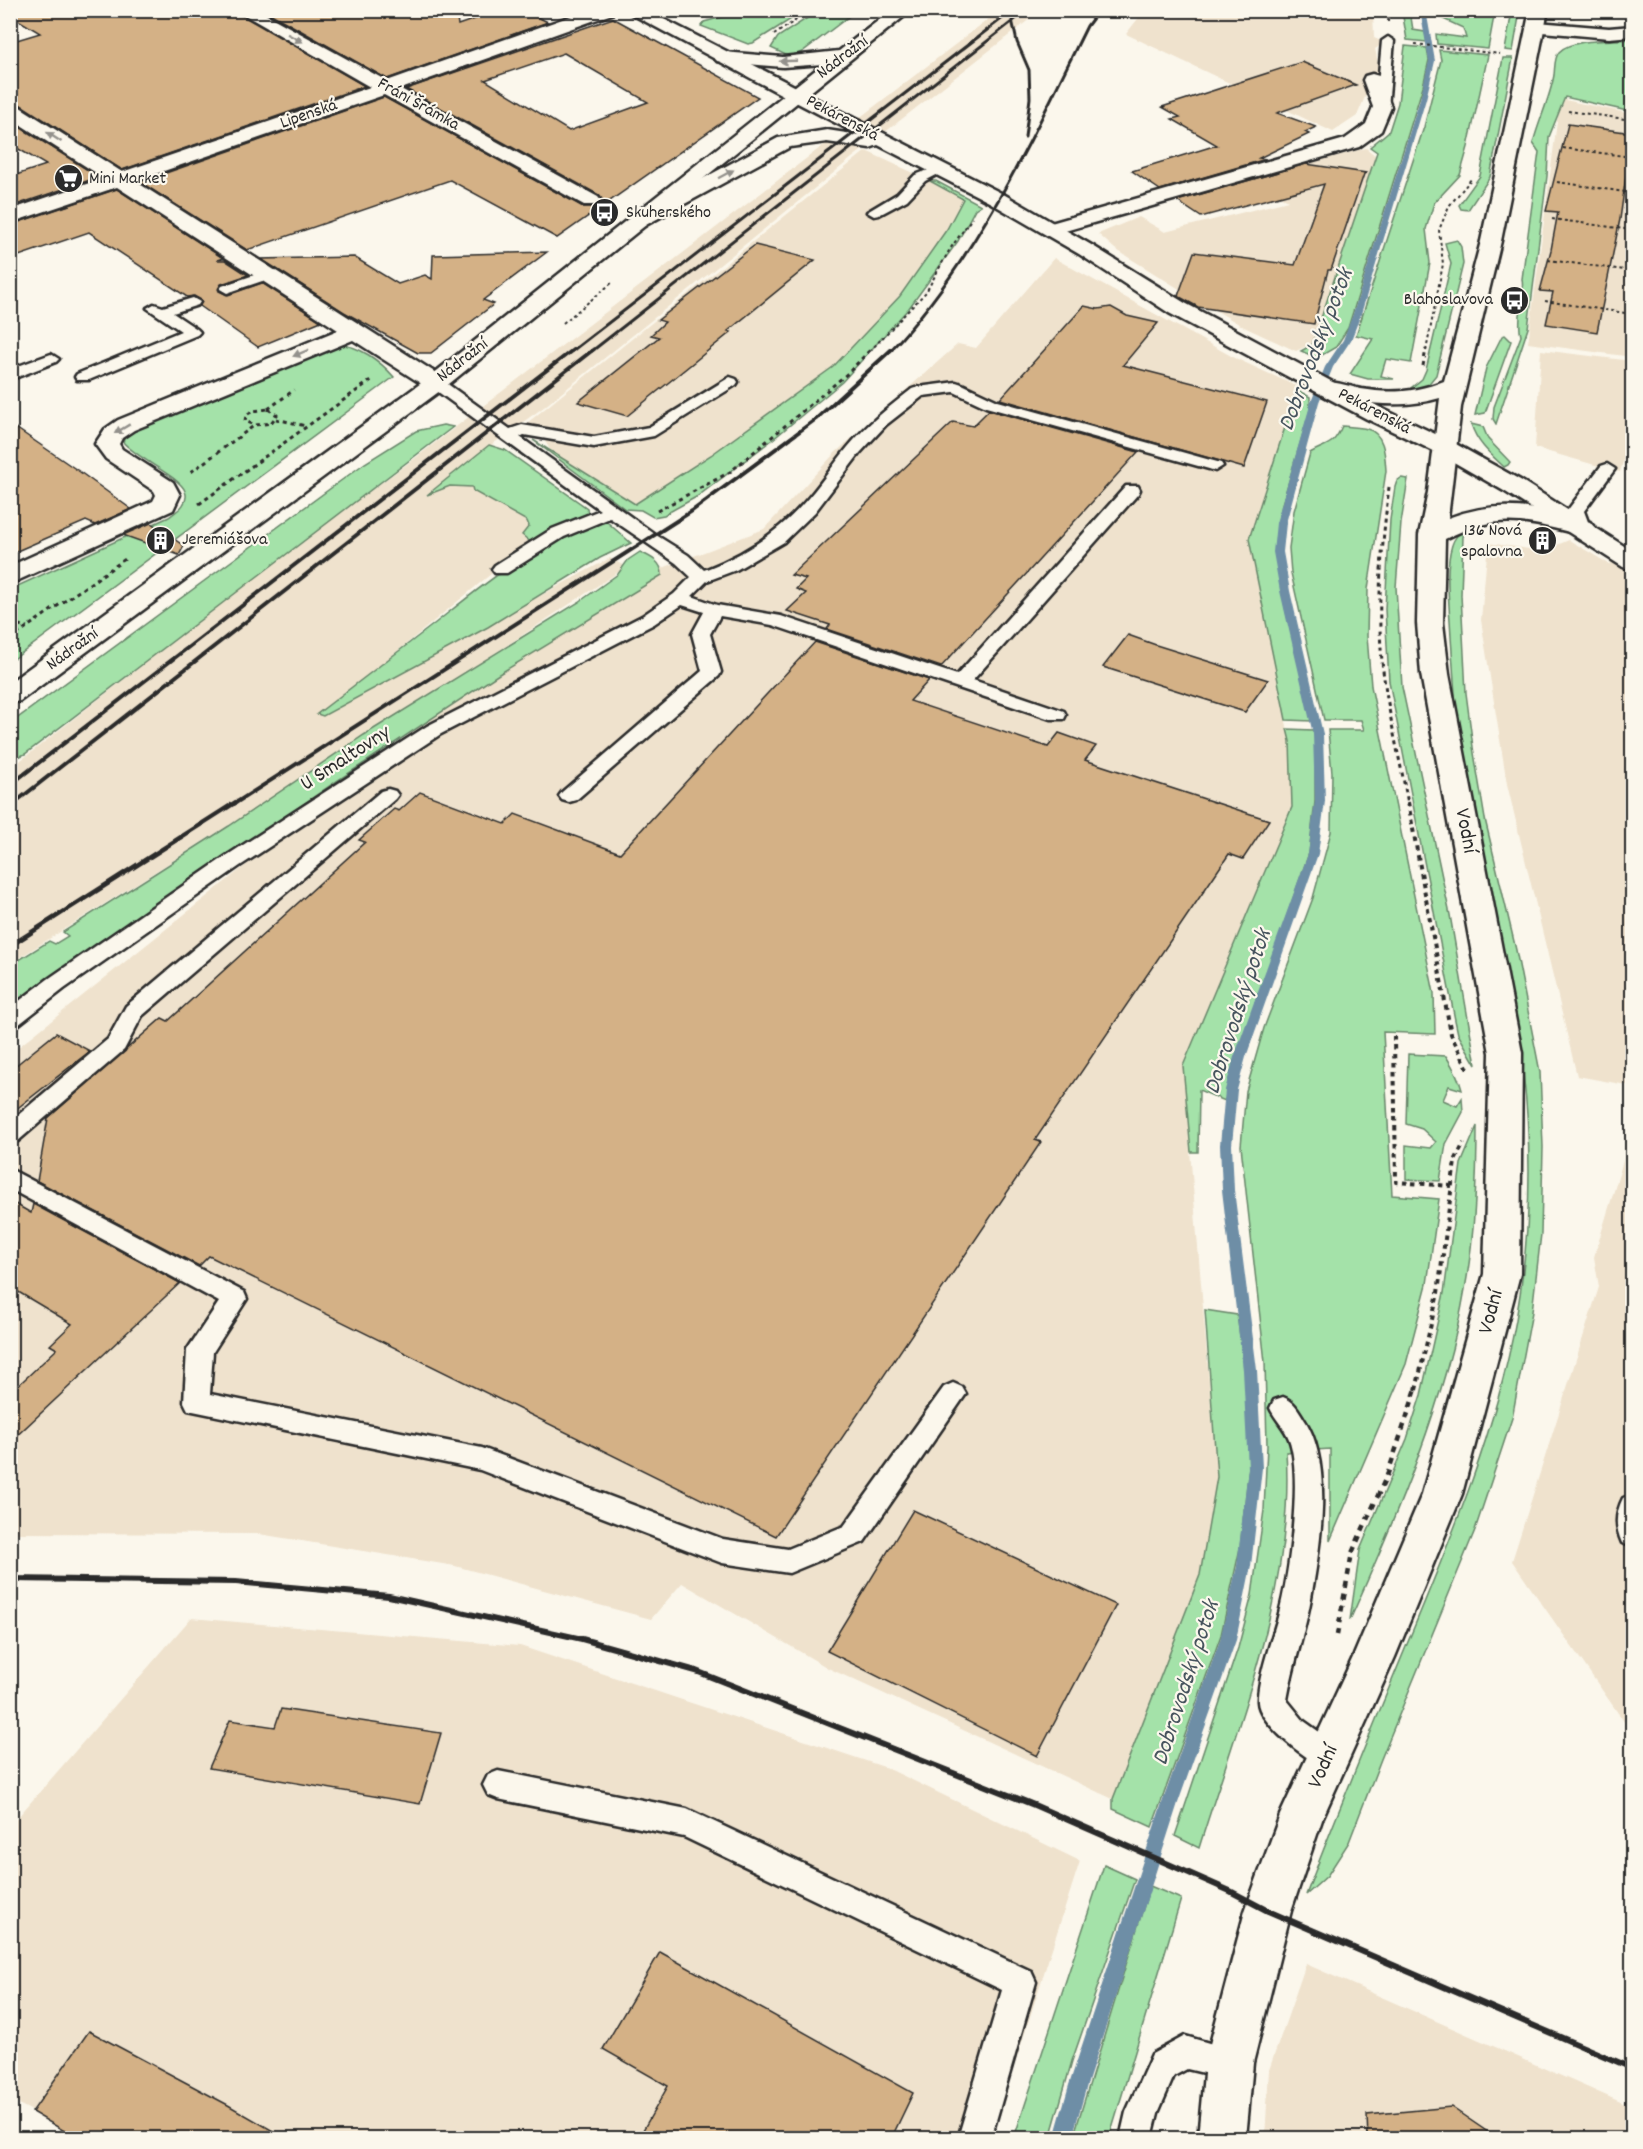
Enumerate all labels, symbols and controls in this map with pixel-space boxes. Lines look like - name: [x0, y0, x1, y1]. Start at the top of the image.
- street label: Nádražní: [812, 29, 876, 86]
- one-way arrow: [287, 33, 304, 43]
- one-way arrow: [778, 57, 797, 66]
- street label: Fráni Šrámka: [372, 72, 464, 138]
- street label: Pekárenská: [801, 89, 883, 149]
- street label: Lipenská: [277, 94, 341, 136]
- one-way arrow: [45, 132, 62, 143]
- supermarket icon: Mini Market: [52, 163, 84, 195]
- place label: Mini Market: [89, 167, 167, 192]
- one-way arrow: [717, 169, 734, 179]
- bus stop icon: Skuherského: [589, 197, 621, 229]
- place label: Skuherského: [626, 201, 711, 226]
- water label: Dobrovodský potok: [1270, 262, 1364, 436]
- bus stop icon: Blahoslavova: [1498, 284, 1530, 316]
- place label: Blahoslavova: [1404, 288, 1494, 313]
- street label: Nádražní: [432, 332, 495, 389]
- one-way arrow: [292, 348, 310, 358]
- street label: Pekárenská: [1333, 382, 1415, 442]
- one-way arrow: [114, 423, 130, 434]
- place label: 136 Nová spalovna: [1461, 519, 1523, 565]
- building icon: Jeremiášova: [145, 524, 177, 556]
- building icon: 136 Nová spalovna: [1527, 525, 1559, 557]
- place label: Jeremiášova: [182, 528, 268, 553]
- street label: Nádražní: [42, 621, 106, 678]
- street label: U Smaltovny: [295, 718, 398, 800]
- street label: Vodní: [1446, 806, 1485, 858]
- water label: Dobrovodský potok: [1196, 923, 1282, 1099]
- street label: Vodní: [1471, 1284, 1513, 1338]
- water label: Dobrovodský potok: [1144, 1594, 1230, 1770]
- street label: Vodní: [1301, 1738, 1348, 1794]

